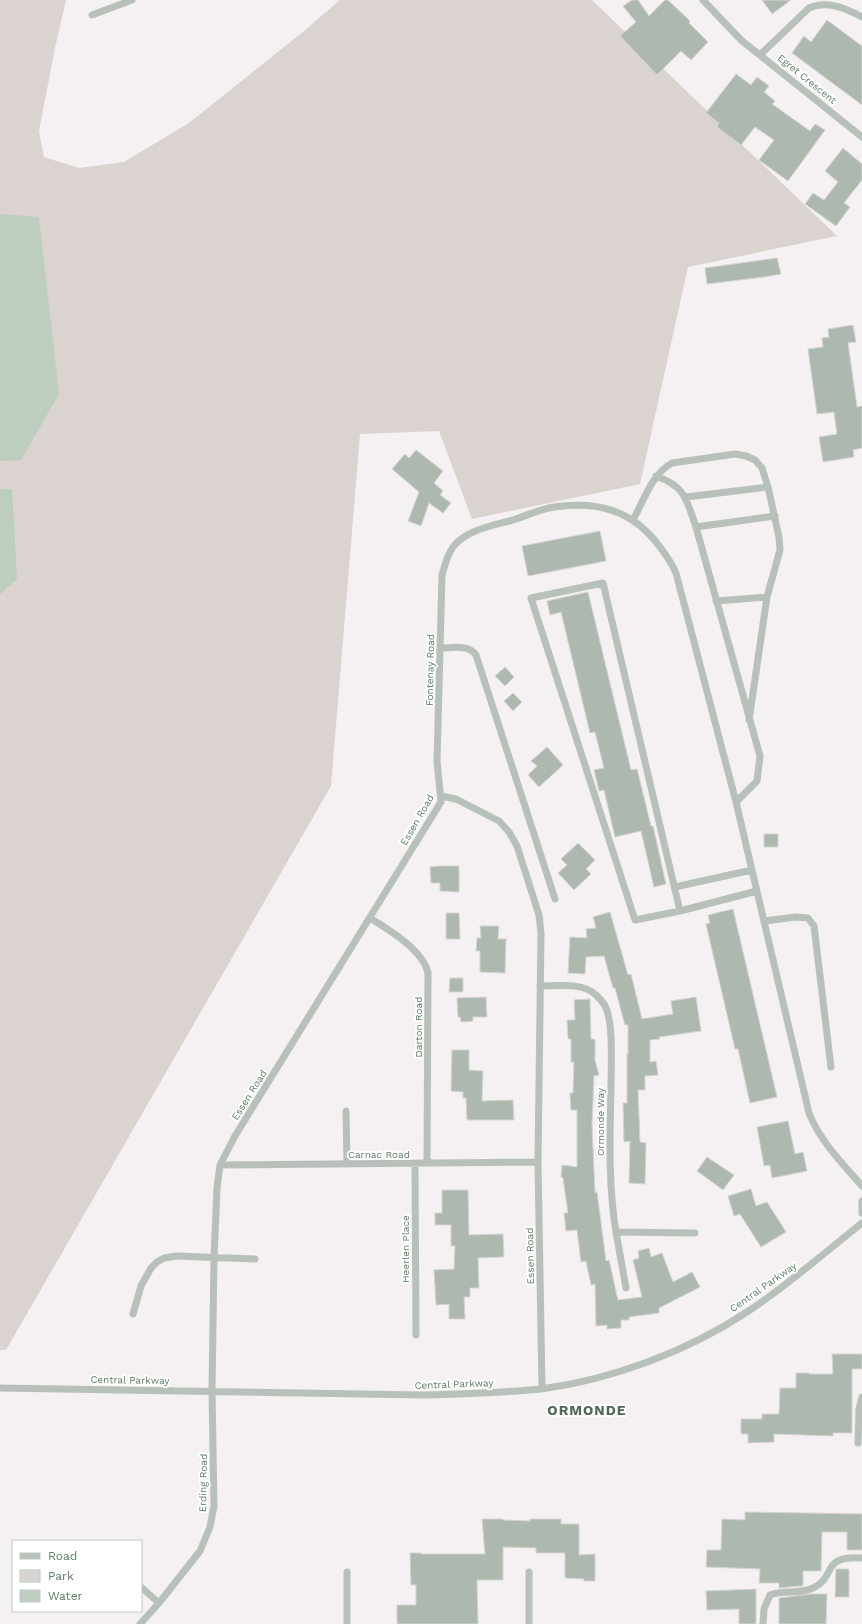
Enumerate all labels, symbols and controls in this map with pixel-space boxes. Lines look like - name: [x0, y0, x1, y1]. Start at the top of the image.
- street label: Egret Crescent: [775, 52, 839, 107]
- street label: Fontenay Road: [424, 634, 436, 706]
- street label: Essen Road: [398, 793, 436, 847]
- street label: Darton Road: [413, 997, 424, 1057]
- street label: Essen Road: [229, 1068, 269, 1122]
- street label: Ormonde Way: [595, 1087, 606, 1156]
- street label: Carnac Road: [348, 1149, 410, 1160]
- street label: Heerlen Place: [400, 1215, 411, 1283]
- street label: Essen Road: [524, 1228, 536, 1284]
- street label: Central Parkway: [728, 1259, 799, 1314]
- street label: Central Parkway: [90, 1374, 170, 1386]
- street label: Central Parkway: [414, 1377, 494, 1391]
- district label: ORMONDE: [547, 1402, 627, 1418]
- street label: Erding Road: [197, 1454, 209, 1512]
- legend: [12, 1540, 142, 1612]
- text: Road: [48, 1549, 77, 1563]
- text: Park: [48, 1569, 74, 1583]
- text: Water: [48, 1589, 83, 1603]

